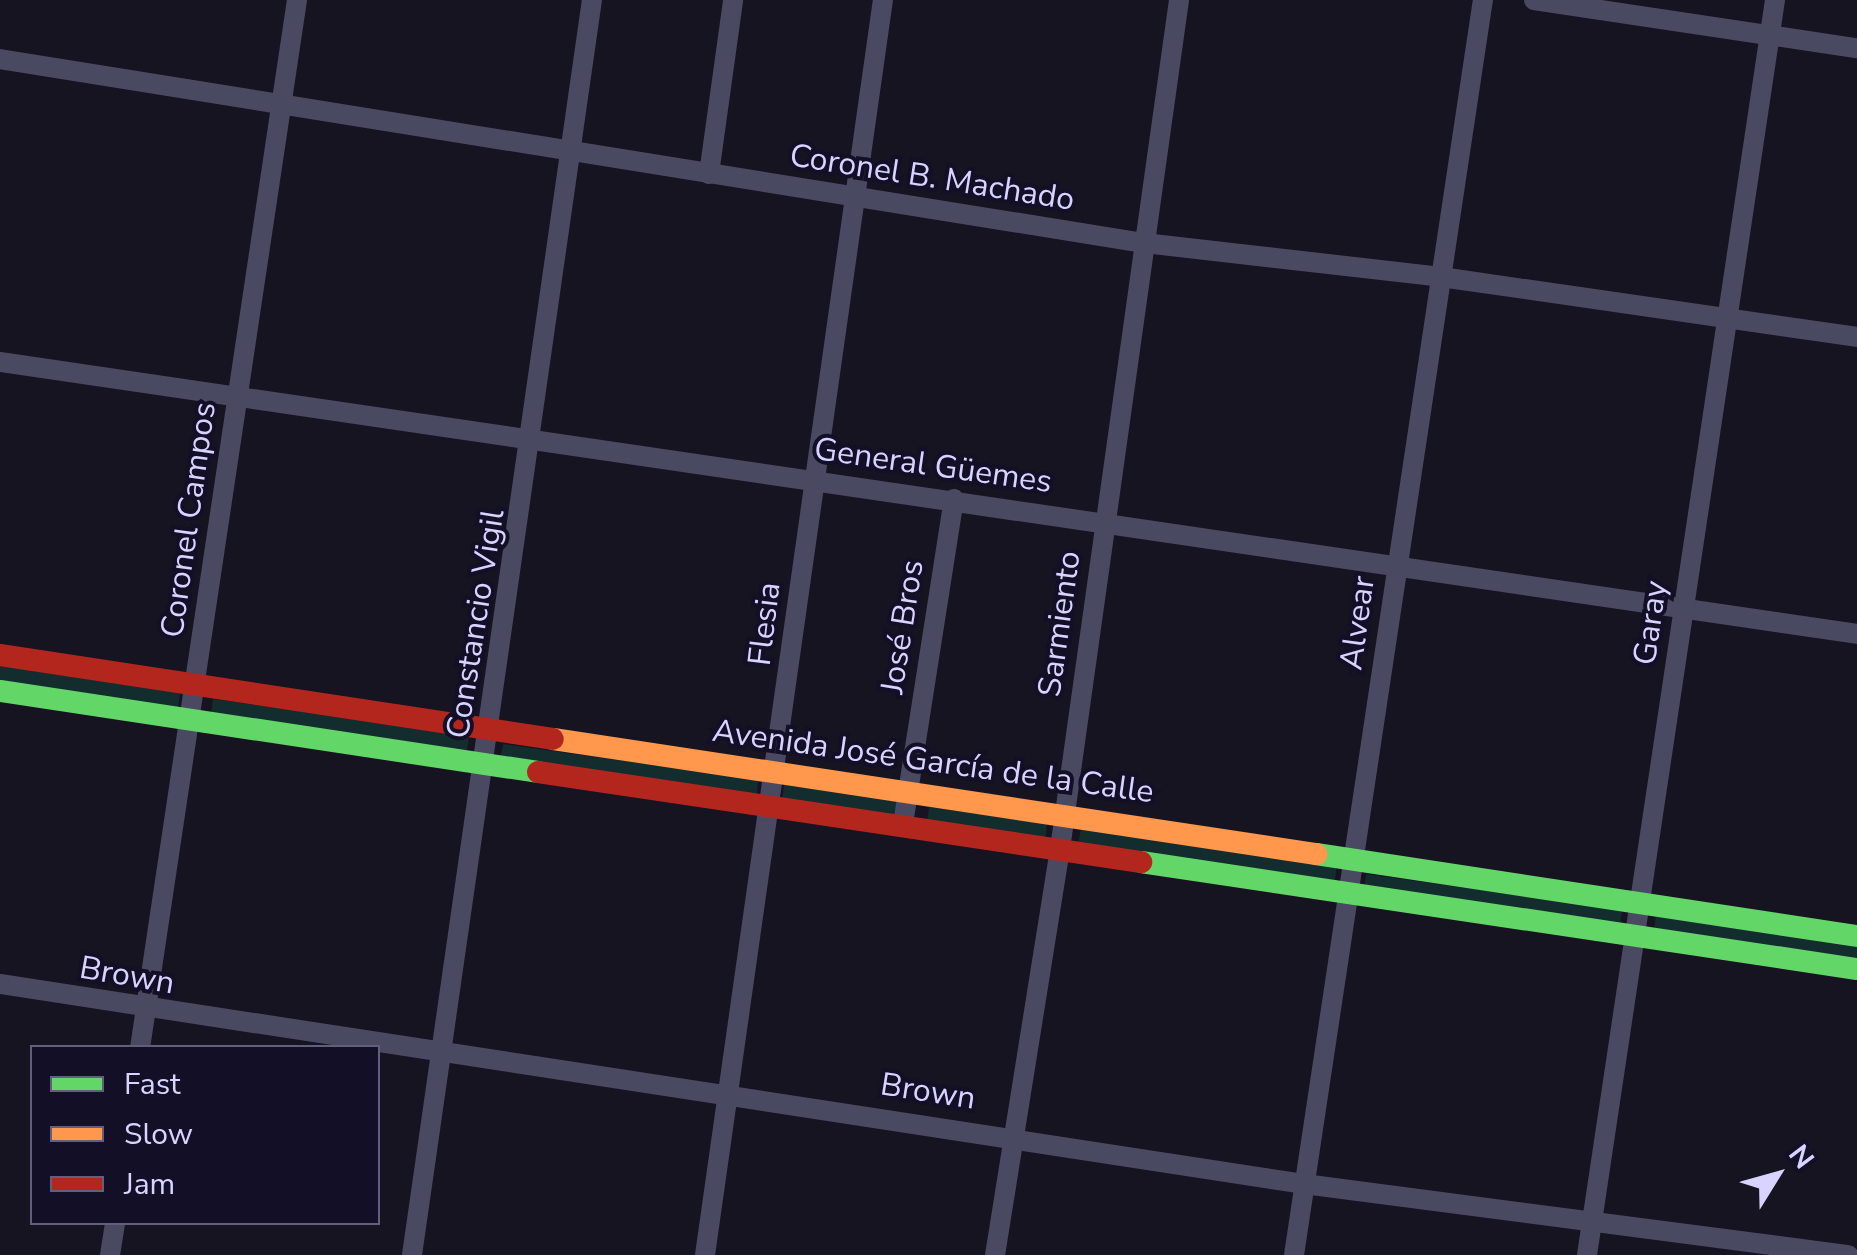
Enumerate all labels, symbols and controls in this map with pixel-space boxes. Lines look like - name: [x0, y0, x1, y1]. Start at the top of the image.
- street label: Coronel B. Machado: [787, 137, 1077, 219]
- street label: Coronel Campos: [153, 400, 225, 640]
- street label: General Güemes: [812, 430, 1054, 502]
- street label: Constancio Vigil: [439, 507, 513, 741]
- street label: Sarmiento: [1031, 549, 1089, 699]
- street label: José Bros: [873, 557, 933, 697]
- street label: Alvear: [1332, 574, 1384, 672]
- street label: Garay: [1626, 578, 1676, 668]
- street label: Flesia: [741, 580, 789, 668]
- street label: Avenida José García de la Calle: [710, 712, 1156, 812]
- street label: Brown: [77, 949, 177, 1003]
- legend: [30, 1045, 380, 1225]
- text: Fast: [124, 1064, 181, 1105]
- street label: Brown: [878, 1066, 978, 1118]
- text: Slow: [124, 1114, 193, 1155]
- north arrow: [1727, 1125, 1827, 1225]
- text: N: [1779, 1137, 1822, 1177]
- text: Jam: [124, 1164, 175, 1205]

